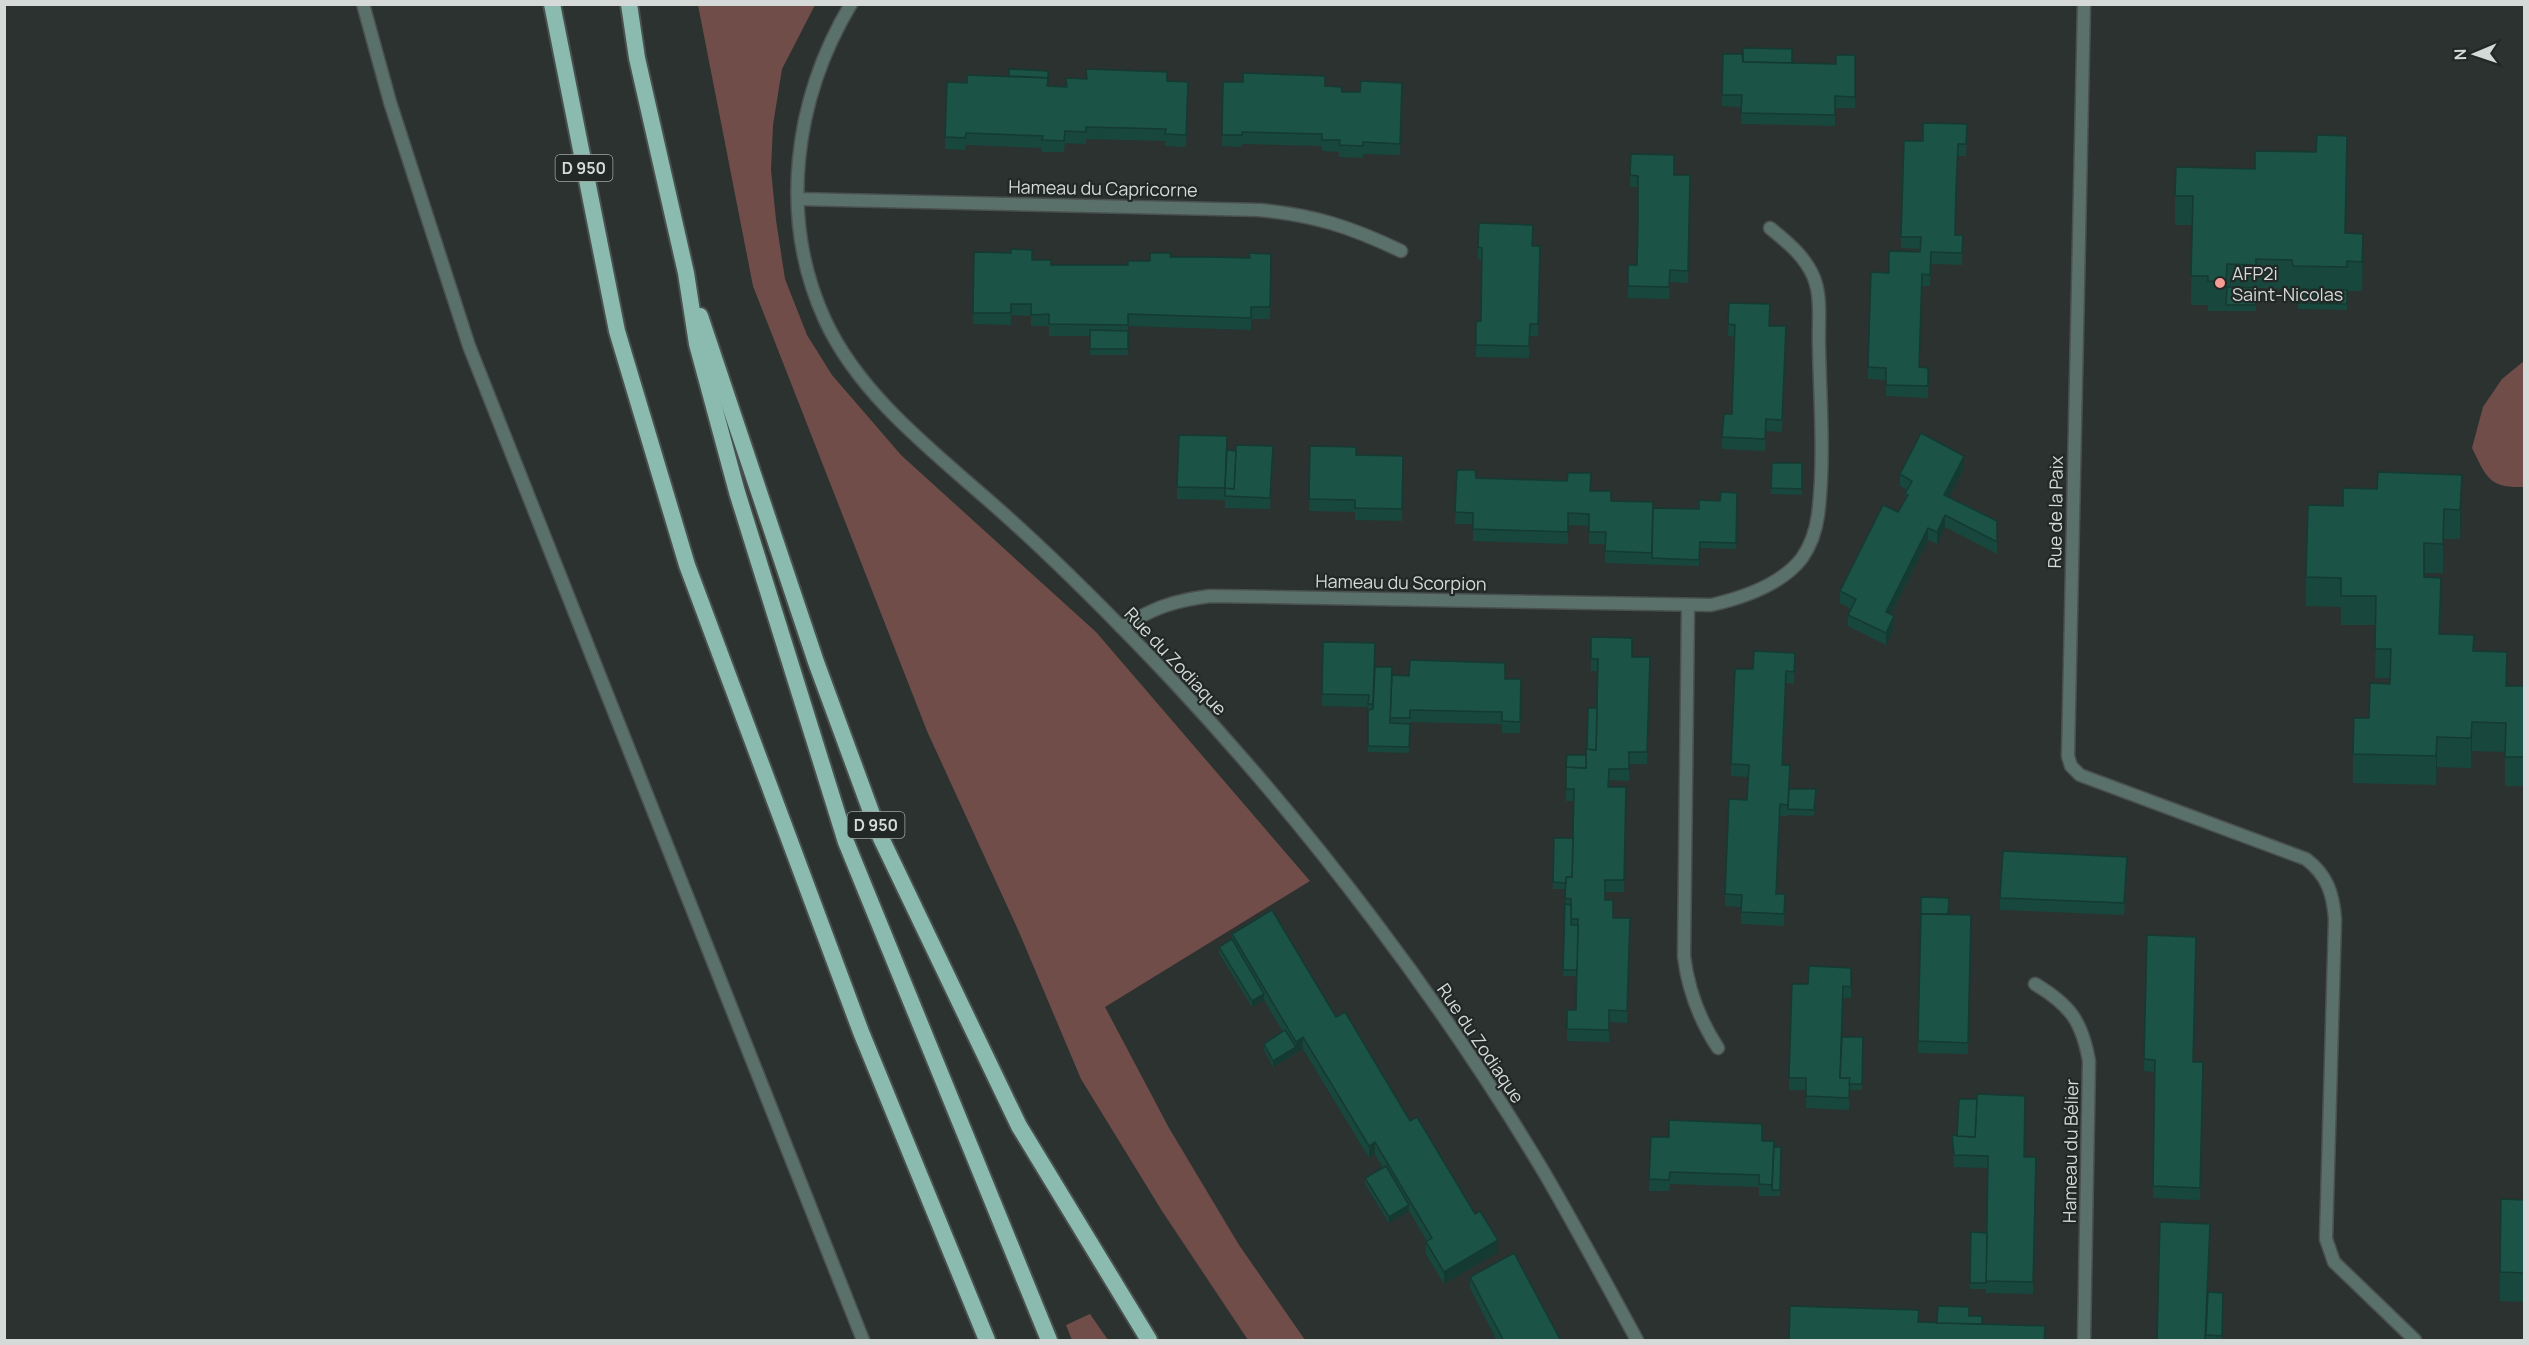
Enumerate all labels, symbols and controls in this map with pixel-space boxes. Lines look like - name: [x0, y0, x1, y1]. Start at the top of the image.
- north arrow: [2445, 24, 2505, 84]
- text: N: [2449, 48, 2471, 61]
- road number: D 950: [556, 155, 612, 181]
- street label: Hameau du Capricorne: [1008, 174, 1198, 202]
- place label: AFP2i Saint-Nicolas: [2232, 261, 2343, 306]
- marker: AFP2i Saint-Nicolas: [2213, 276, 2227, 290]
- street label: Rue de la Paix: [2042, 455, 2068, 569]
- street label: Hameau du Scorpion: [1315, 569, 1487, 595]
- street label: Rue du Zodiaque: [1120, 602, 1232, 720]
- road number: D 950: [848, 812, 904, 838]
- street label: Rue du Zodiaque: [1432, 978, 1530, 1108]
- street label: Hameau du Bélier: [2057, 1078, 2083, 1223]

